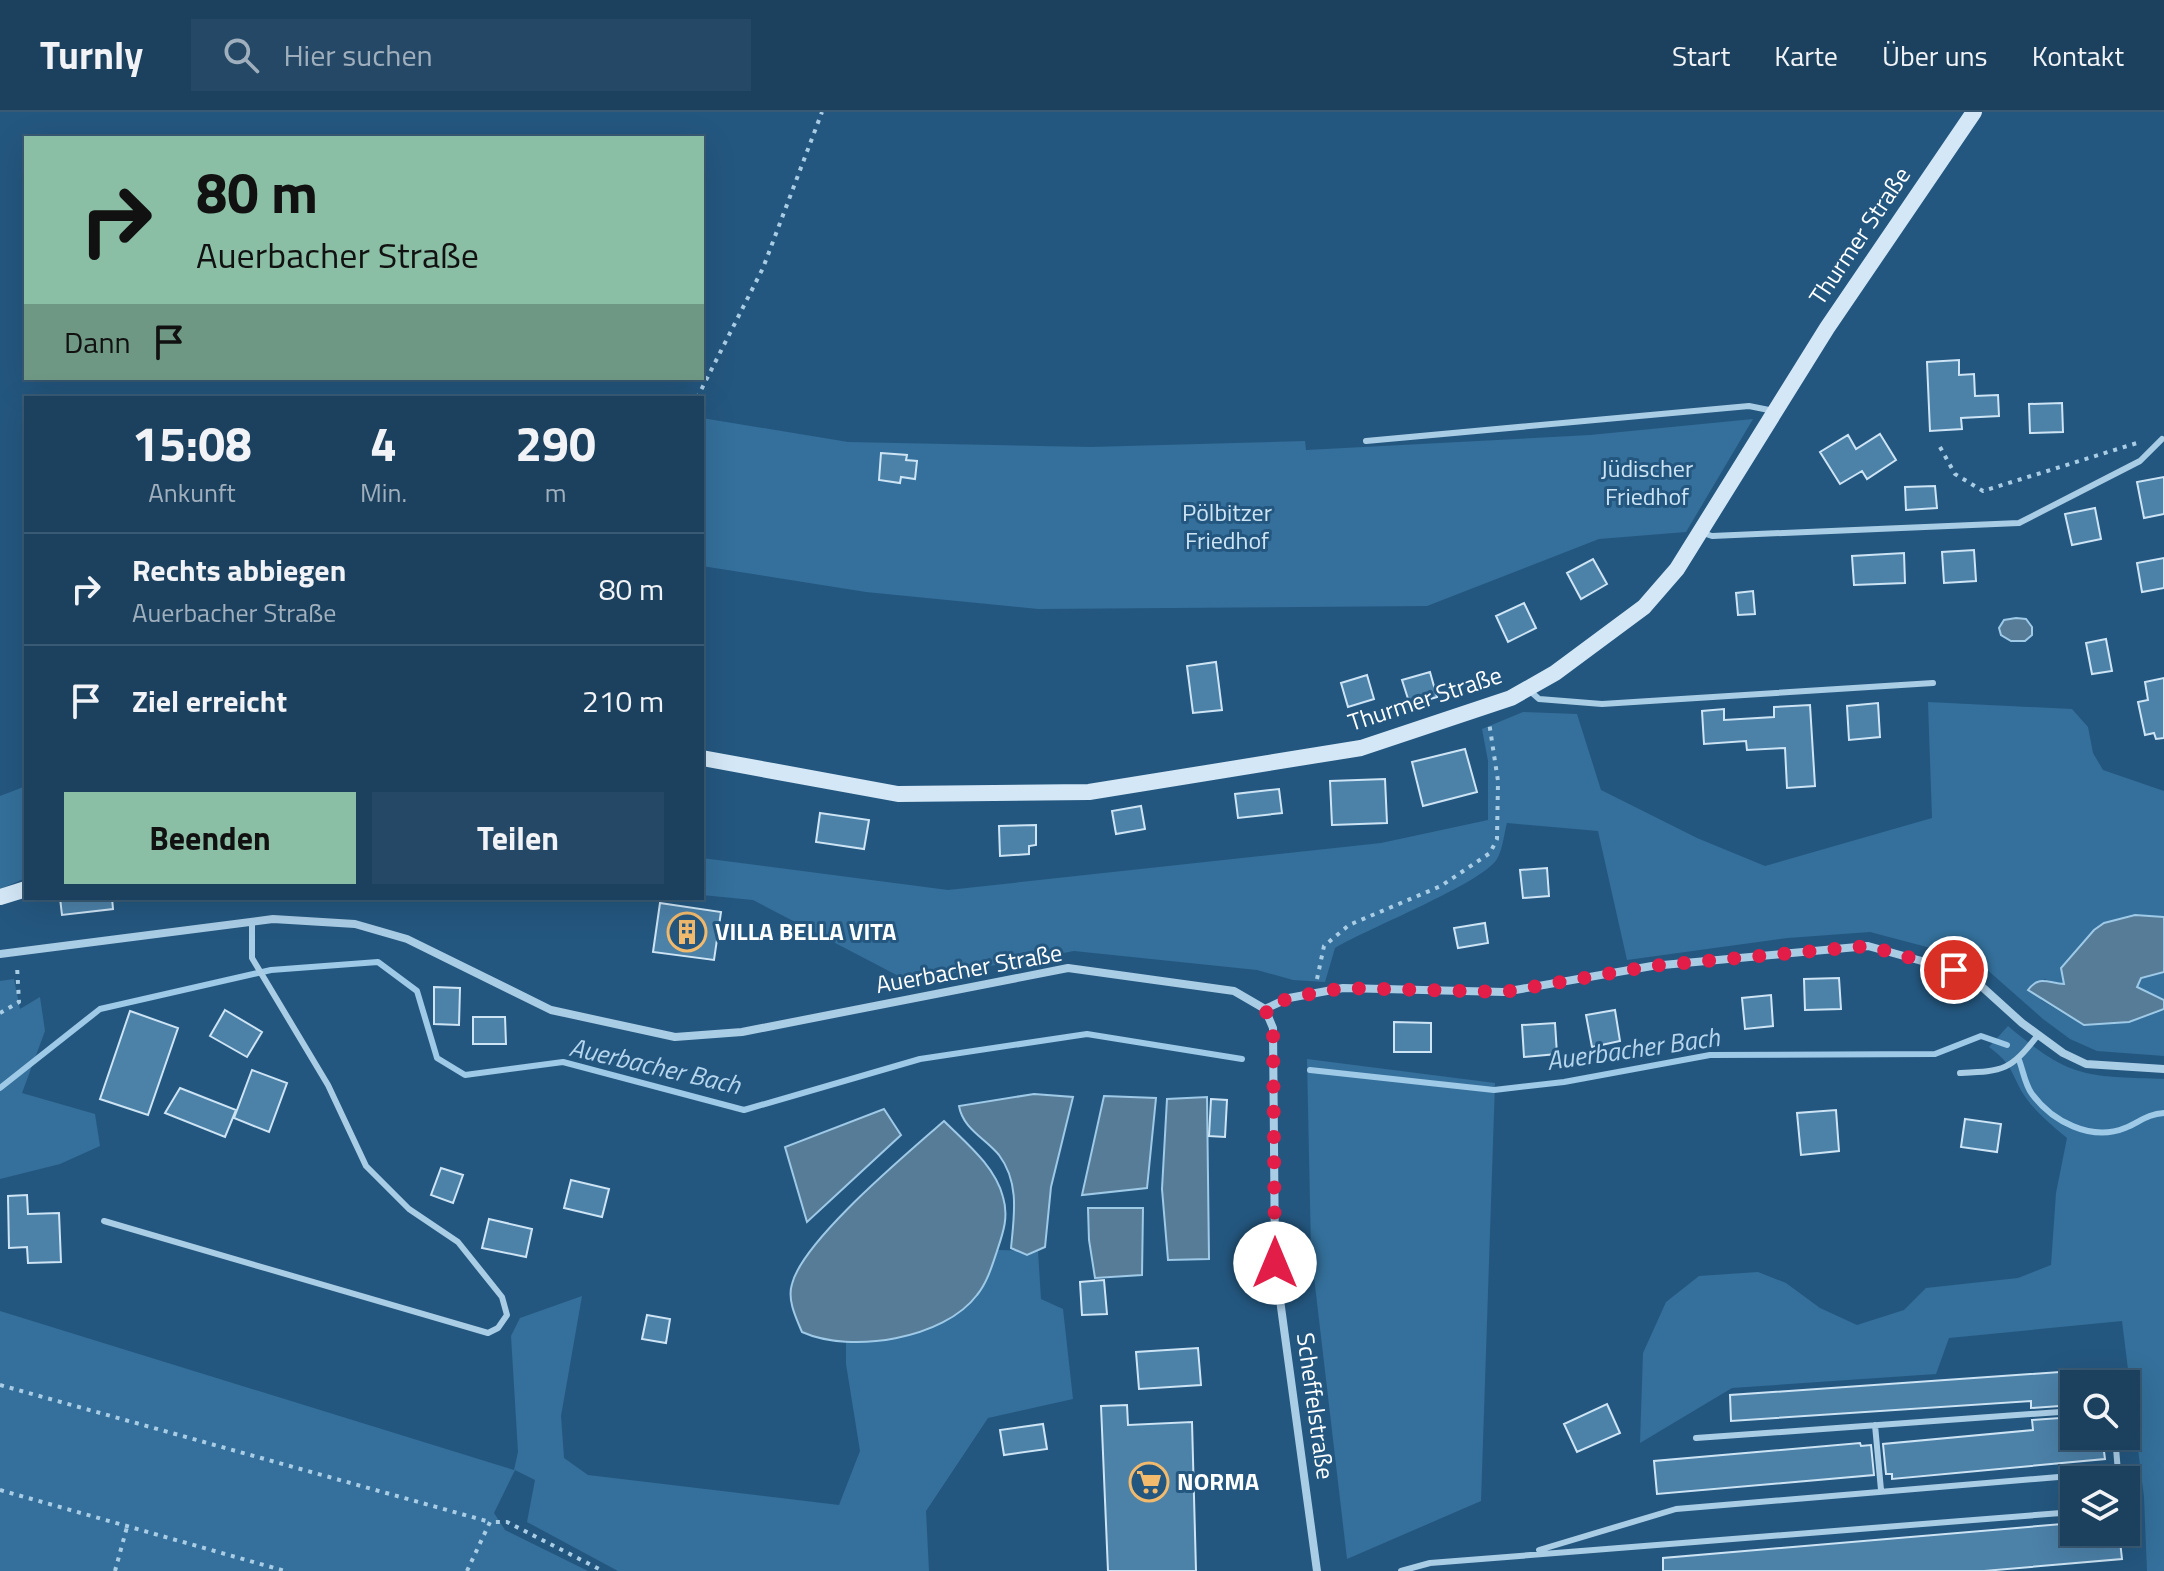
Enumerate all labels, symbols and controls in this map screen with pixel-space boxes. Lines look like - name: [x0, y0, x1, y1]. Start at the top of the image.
- search box: [191, 19, 751, 91]
- text: Turnly: [40, 26, 143, 84]
- text: Hier suchen: [283, 32, 433, 78]
- icon: search: [219, 33, 263, 77]
- text: Start: [1672, 34, 1730, 77]
- text: Karte: [1774, 34, 1838, 77]
- text: Über uns: [1882, 34, 1988, 77]
- text: Kontakt: [2032, 34, 2124, 77]
- text: 80 m: [196, 150, 318, 235]
- street label: Thurmer Straße: [1800, 159, 1919, 312]
- icon: right: [64, 168, 168, 272]
- text: Auerbacher Straße: [196, 227, 479, 282]
- text: Dann: [64, 319, 131, 365]
- icon: arrive: [147, 320, 191, 364]
- text: 15:08: [132, 407, 252, 480]
- text: 4: [370, 407, 397, 480]
- text: 290: [515, 407, 596, 480]
- park label: Jüdischer Friedhof: [1601, 450, 1693, 514]
- text: Ankunft: [148, 473, 236, 512]
- text: Min.: [360, 473, 407, 512]
- text: m: [545, 473, 566, 512]
- park label: Pölbitzer Friedhof: [1182, 494, 1272, 558]
- text: Rechts abbiegen: [132, 547, 346, 593]
- text: 80 m: [599, 566, 664, 612]
- icon: right: [64, 567, 108, 611]
- text: Auerbacher Straße: [132, 593, 336, 632]
- street label: Thurmer Straße: [1343, 656, 1506, 740]
- text: Ziel erreicht: [132, 678, 287, 724]
- text: 210 m: [582, 678, 664, 724]
- icon: arrive: [64, 679, 108, 723]
- button: Beenden: [64, 792, 356, 884]
- button: Teilen: [372, 792, 664, 884]
- building icon: VILLA BELLA VITA: [666, 911, 708, 953]
- place label: VILLA BELLA VITA: [715, 913, 897, 949]
- street label: Auerbacher Straße: [873, 934, 1065, 1002]
- pin: [1920, 936, 1988, 1004]
- icon: arrive: [1932, 948, 1976, 992]
- water label: Auerbacher Bach: [1544, 1017, 1723, 1080]
- water label: Auerbacher Bach: [566, 1027, 745, 1104]
- position arrow: [1233, 1221, 1317, 1305]
- street label: Scheffelstraße: [1288, 1330, 1344, 1481]
- map controls: [2060, 1370, 2140, 1546]
- button: search: [2060, 1370, 2140, 1450]
- supermarket icon: NORMA: [1128, 1461, 1170, 1503]
- place label: NORMA: [1177, 1463, 1260, 1499]
- button: layers: [2060, 1466, 2140, 1546]

